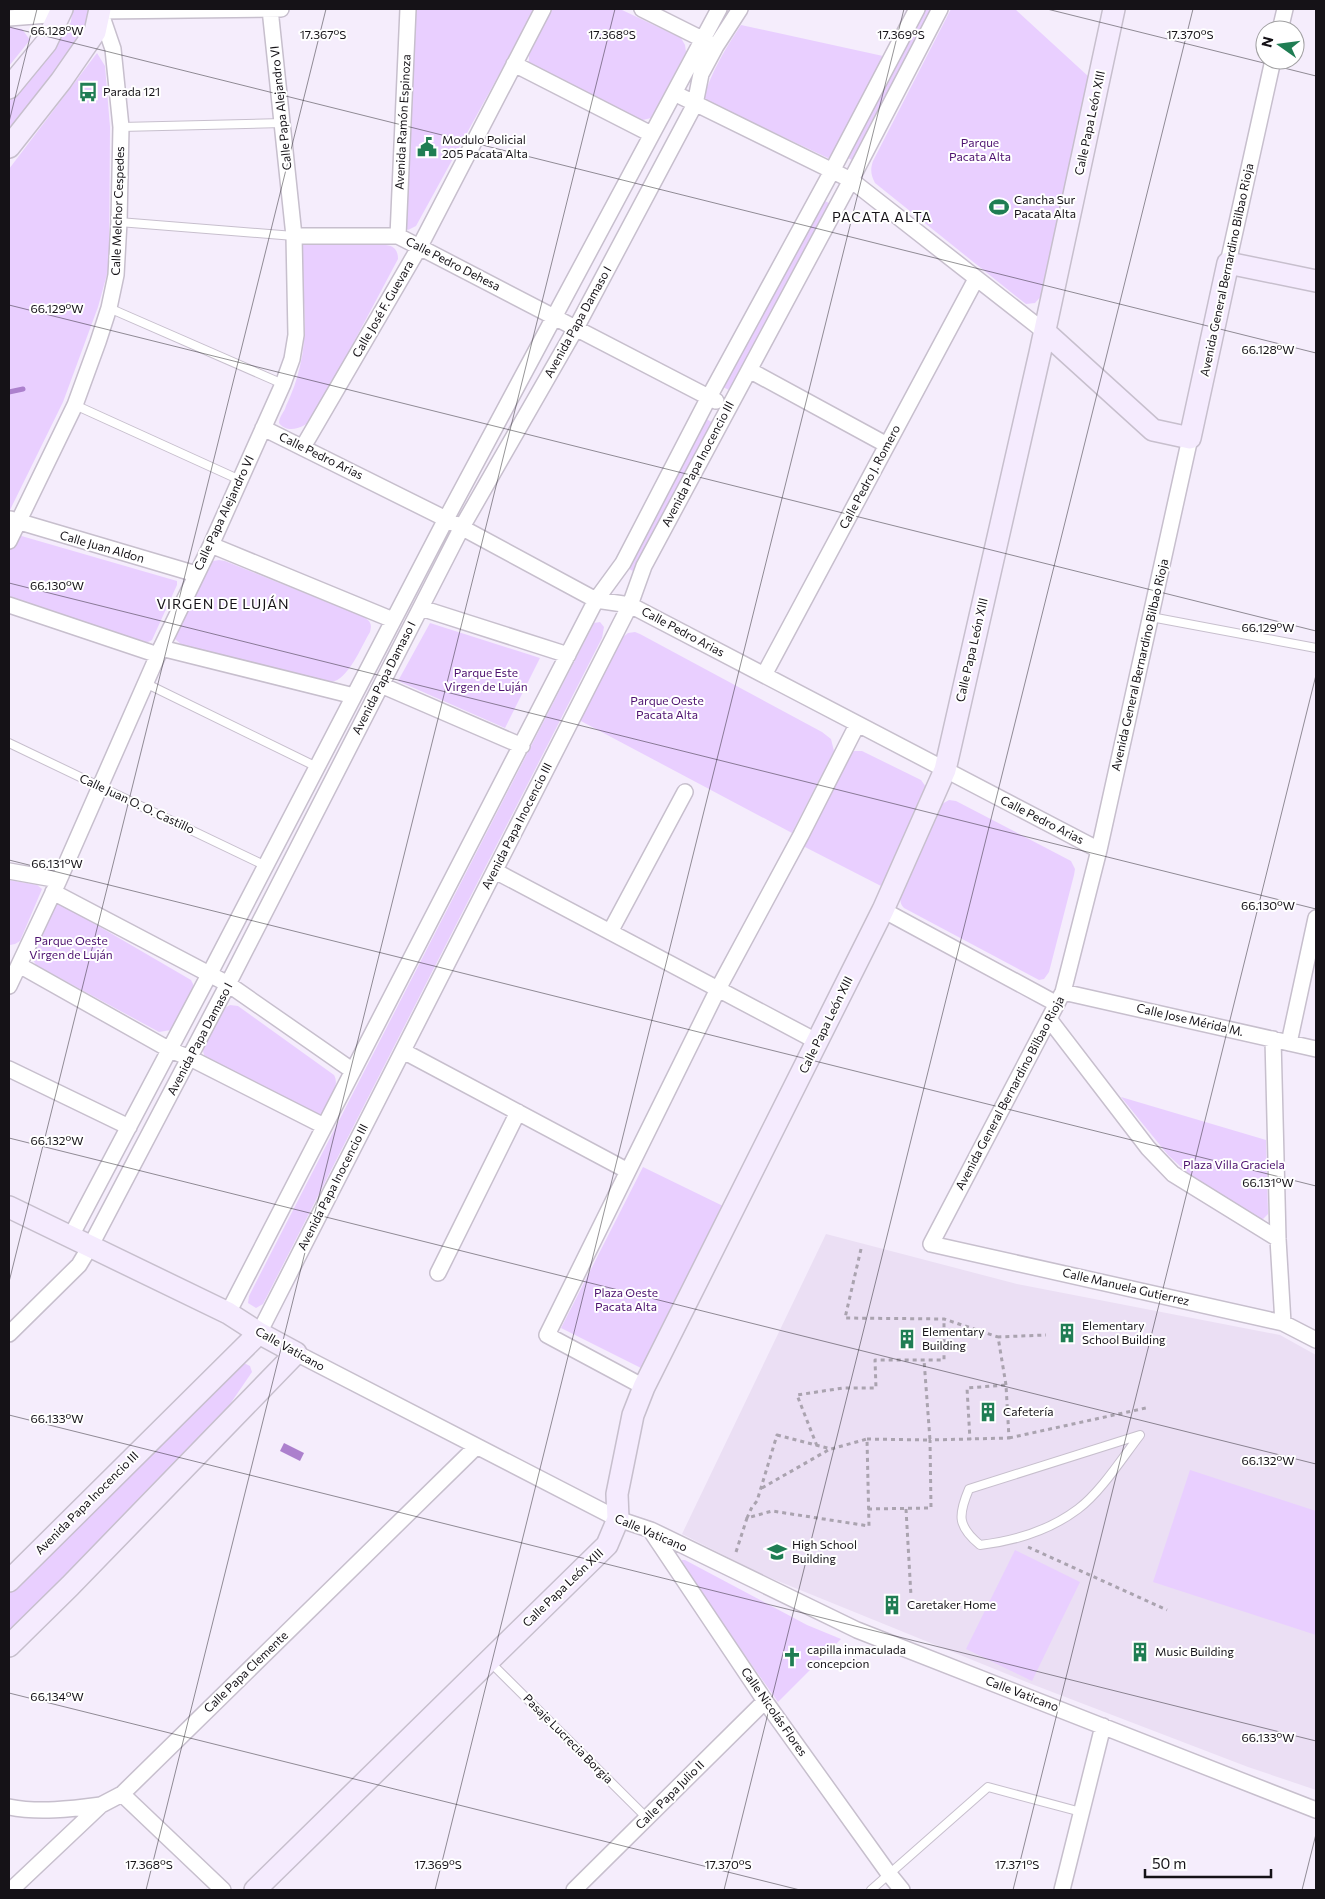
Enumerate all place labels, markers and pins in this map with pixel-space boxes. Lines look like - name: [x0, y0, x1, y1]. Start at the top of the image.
- bus stop icon: Parada 121: [77, 81, 99, 103]
- place label: Parada 121: [103, 84, 160, 98]
- place label: Modulo Policial 205 Pacata Alta: [442, 132, 528, 160]
- public building icon: Modulo Policial 205 Pacata Alta: [416, 136, 438, 158]
- place label: Cancha Sur Pacata Alta: [1014, 192, 1076, 220]
- sports icon: Cancha Sur Pacata Alta: [988, 196, 1010, 218]
- place label: Elementary School Building: [1082, 1318, 1166, 1346]
- building icon: Elementary School Building: [1056, 1322, 1078, 1344]
- place label: Elementary Building: [922, 1324, 984, 1352]
- building icon: Elementary Building: [896, 1328, 918, 1350]
- building icon: Cafetería: [977, 1401, 999, 1423]
- place label: Cafetería: [1003, 1404, 1054, 1418]
- place label: High School Building: [792, 1537, 857, 1565]
- school or university icon: High School Building: [766, 1541, 788, 1563]
- building icon: Caretaker Home: [881, 1594, 903, 1616]
- place label: Caretaker Home: [907, 1597, 996, 1611]
- building icon: Music Building: [1129, 1641, 1151, 1663]
- place label: capilla inmaculada concepcion: [807, 1642, 906, 1670]
- place label: Music Building: [1155, 1644, 1234, 1658]
- church icon: capilla inmaculada concepcion: [781, 1646, 803, 1668]

